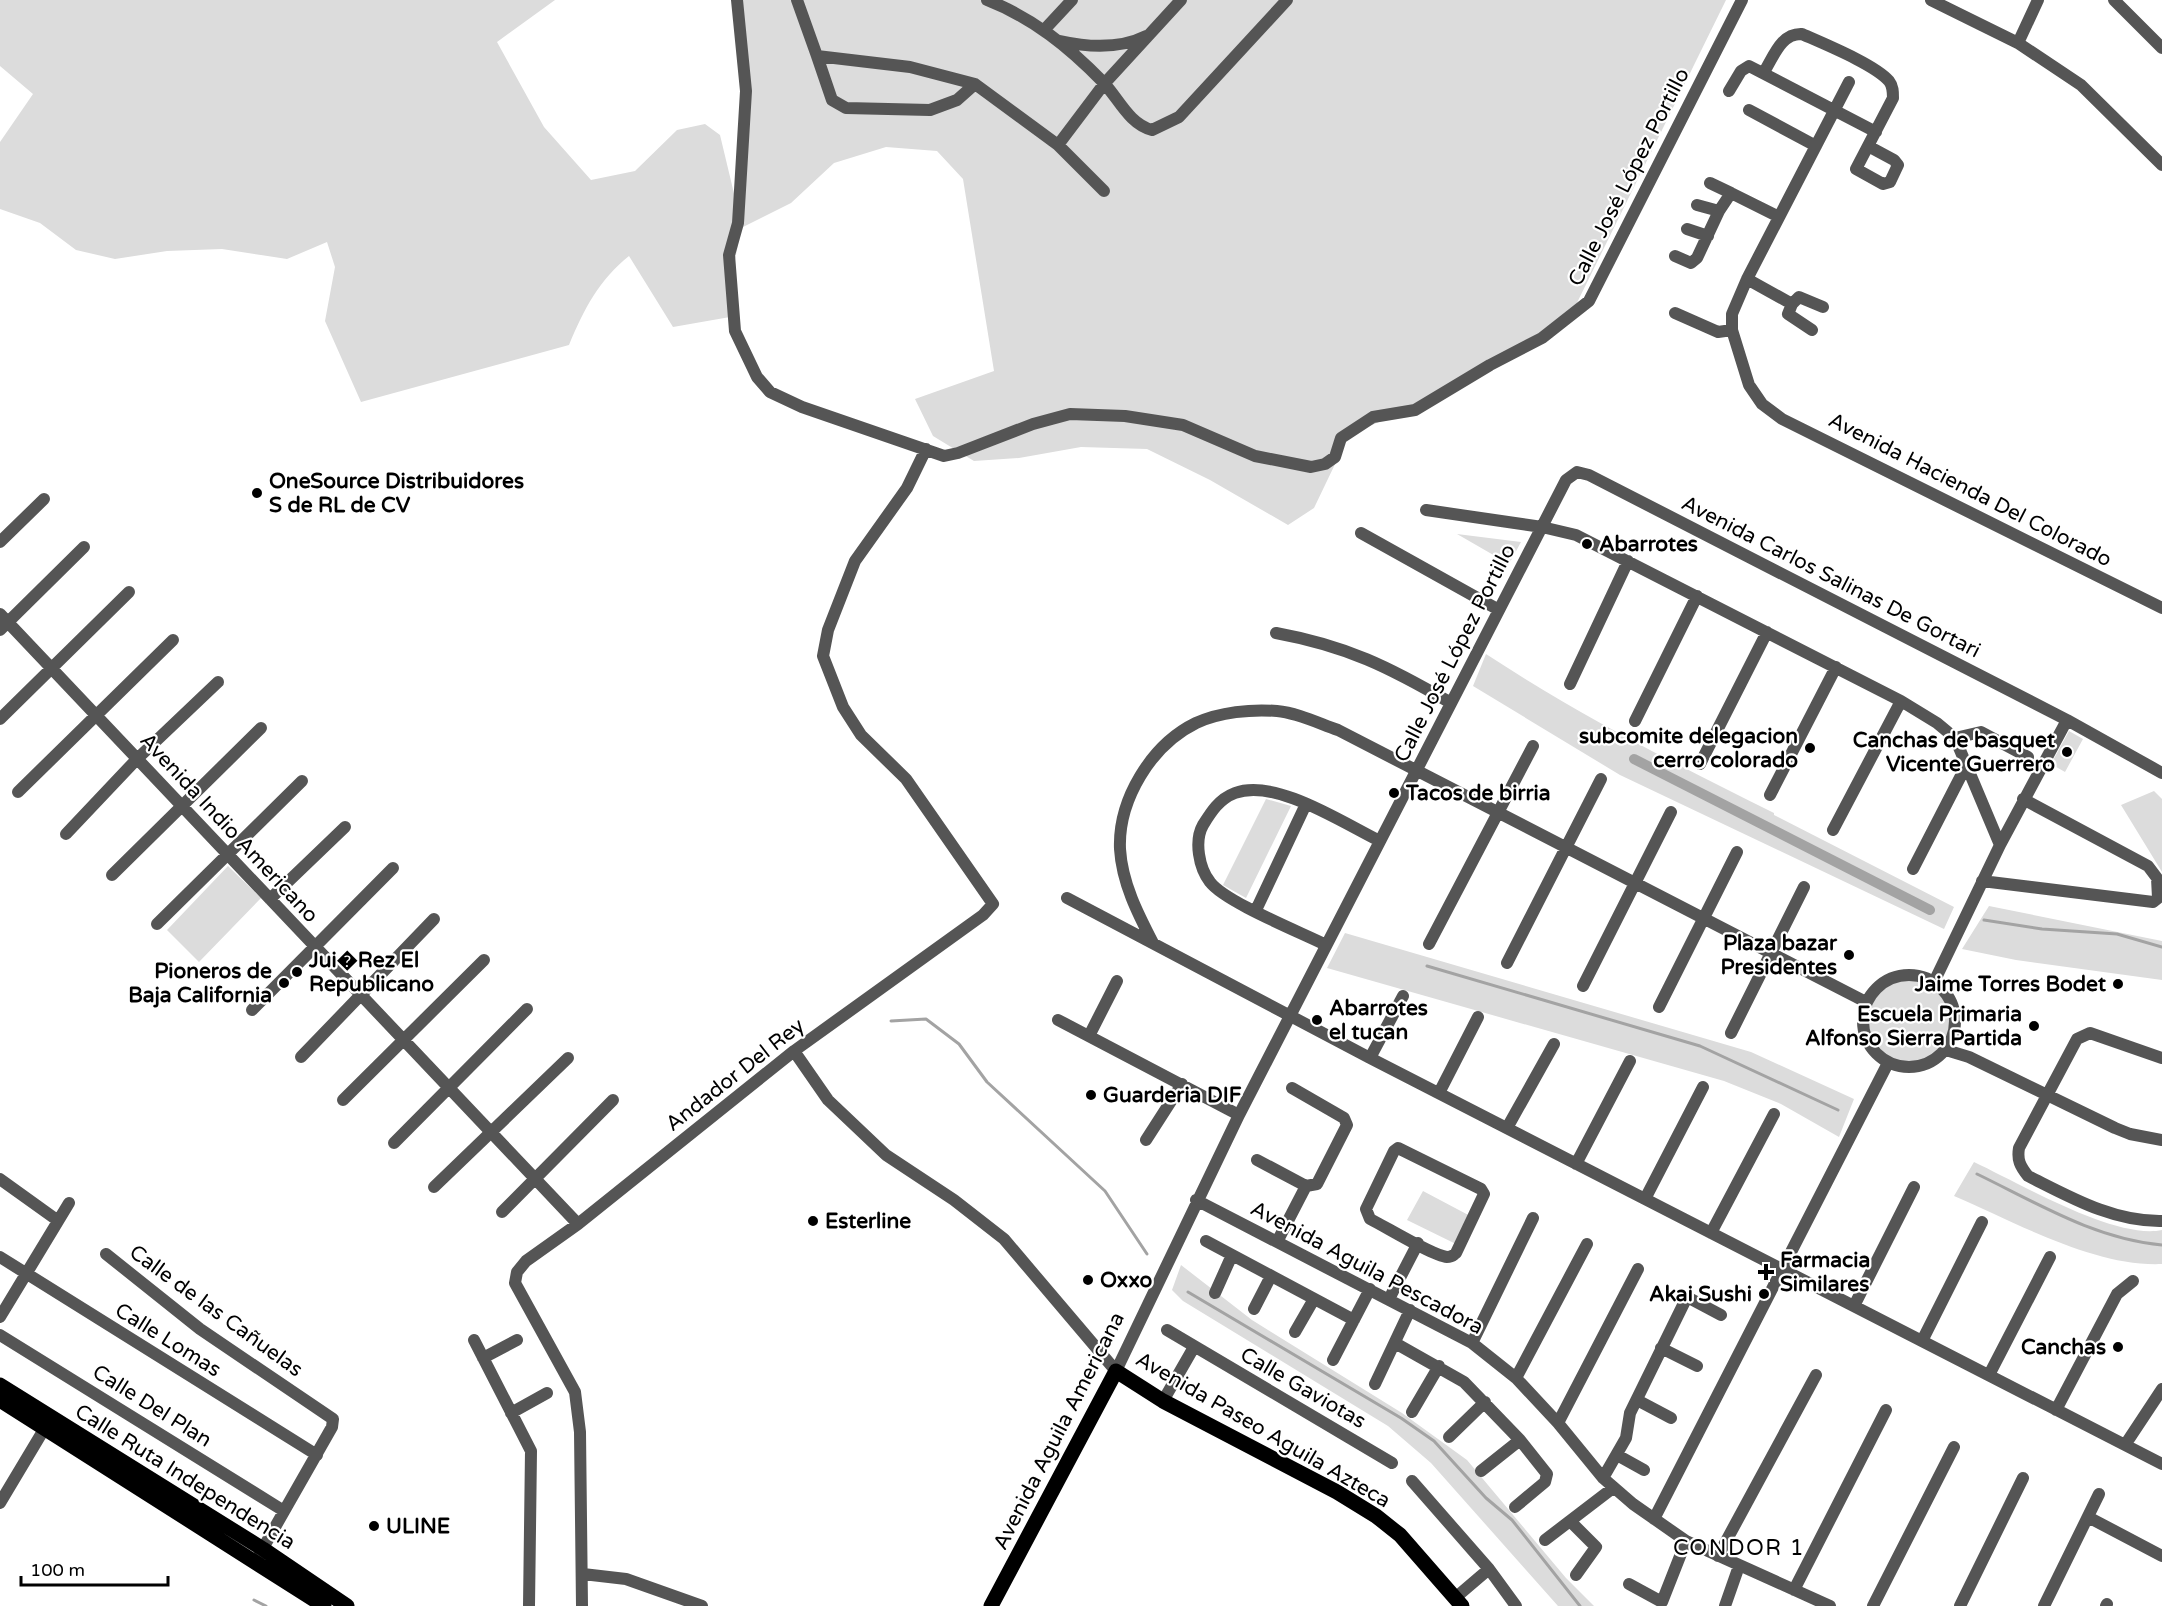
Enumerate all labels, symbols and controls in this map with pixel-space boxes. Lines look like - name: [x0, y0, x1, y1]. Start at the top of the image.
- street label: Calle José López Portillo: [1563, 64, 1695, 290]
- street label: Avenida Hacienda Del Colorado: [1824, 407, 2116, 573]
- place label: OneSource Distribuidores S de RL de CV: [269, 469, 524, 518]
- marker: OneSource Distribuidores S de RL de CV: [250, 486, 264, 500]
- street label: Avenida Carlos Salinas De Gortari: [1677, 490, 1985, 664]
- place label: Abarrotes: [1599, 532, 1698, 557]
- marker: Abarrotes: [1580, 537, 1594, 551]
- street label: Calle José López Portillo: [1389, 540, 1521, 766]
- place label: subcomite delegacion cerro colorado: [1579, 724, 1798, 773]
- street label: Avenida Indio Americano: [135, 728, 323, 928]
- place label: Canchas de basquet Vicente Guerrero: [1853, 728, 2055, 777]
- marker: subcomite delegacion cerro colorado: [1803, 741, 1817, 755]
- marker: Canchas de basquet Vicente Guerrero: [2060, 745, 2074, 759]
- place label: Tacos de birria: [1405, 781, 1551, 806]
- marker: Tacos de birria: [1387, 786, 1401, 800]
- place label: Plaza bazar Presidentes: [1721, 931, 1838, 980]
- place label: Jui�Rez El Republicano: [308, 948, 434, 997]
- marker: Plaza bazar Presidentes: [1842, 948, 1856, 962]
- place label: Pioneros de Baja California: [128, 959, 272, 1008]
- marker: Jui�Rez El Republicano: [290, 965, 304, 979]
- place label: Jaime Torres Bodet: [1914, 972, 2106, 997]
- marker: Pioneros de Baja California: [277, 976, 291, 990]
- marker: Jaime Torres Bodet: [2111, 977, 2125, 991]
- place label: Abarrotes el tucan: [1329, 996, 1428, 1045]
- place label: Escuela Primaria Alfonso Sierra Partida: [1805, 1002, 2022, 1051]
- street label: Andador Del Rey: [661, 1013, 809, 1137]
- marker: Abarrotes el tucan: [1310, 1013, 1324, 1027]
- marker: Escuela Primaria Alfonso Sierra Partida: [2027, 1019, 2041, 1033]
- place label: Guarderia DIF: [1103, 1083, 1242, 1108]
- marker: Guarderia DIF: [1084, 1088, 1098, 1102]
- street label: Avenida Aguila Pescadora: [1246, 1196, 1488, 1340]
- place label: Esterline: [825, 1209, 911, 1234]
- marker: Esterline: [806, 1214, 820, 1228]
- street label: Calle de las Cañuelas: [124, 1240, 308, 1382]
- place label: Farmacia Similares: [1780, 1248, 1870, 1297]
- marker: Farmacia Similares: [1757, 1263, 1775, 1281]
- place label: Oxxo: [1100, 1268, 1153, 1293]
- marker: Oxxo: [1081, 1273, 1095, 1287]
- place label: Akai Sushi: [1649, 1282, 1752, 1307]
- marker: Akai Sushi: [1757, 1287, 1771, 1301]
- street label: Calle Lomas: [110, 1298, 226, 1382]
- street label: Avenida Aguila Americana: [988, 1308, 1130, 1554]
- place label: Canchas: [2021, 1335, 2106, 1360]
- marker: Canchas: [2111, 1340, 2125, 1354]
- street label: Calle Gaviotas: [1236, 1342, 1370, 1434]
- street label: Avenida Paseo Aguila Azteca: [1131, 1347, 1395, 1513]
- street label: Calle Del Plan: [88, 1359, 216, 1453]
- street label: Calle Ruta Independencia: [70, 1399, 300, 1555]
- place label: ULINE: [386, 1514, 450, 1539]
- marker: ULINE: [367, 1519, 381, 1533]
- district label: CONDOR 1: [1673, 1535, 1805, 1561]
- scale bar: [21, 1549, 168, 1587]
- text: 100 m: [30, 1559, 85, 1581]

